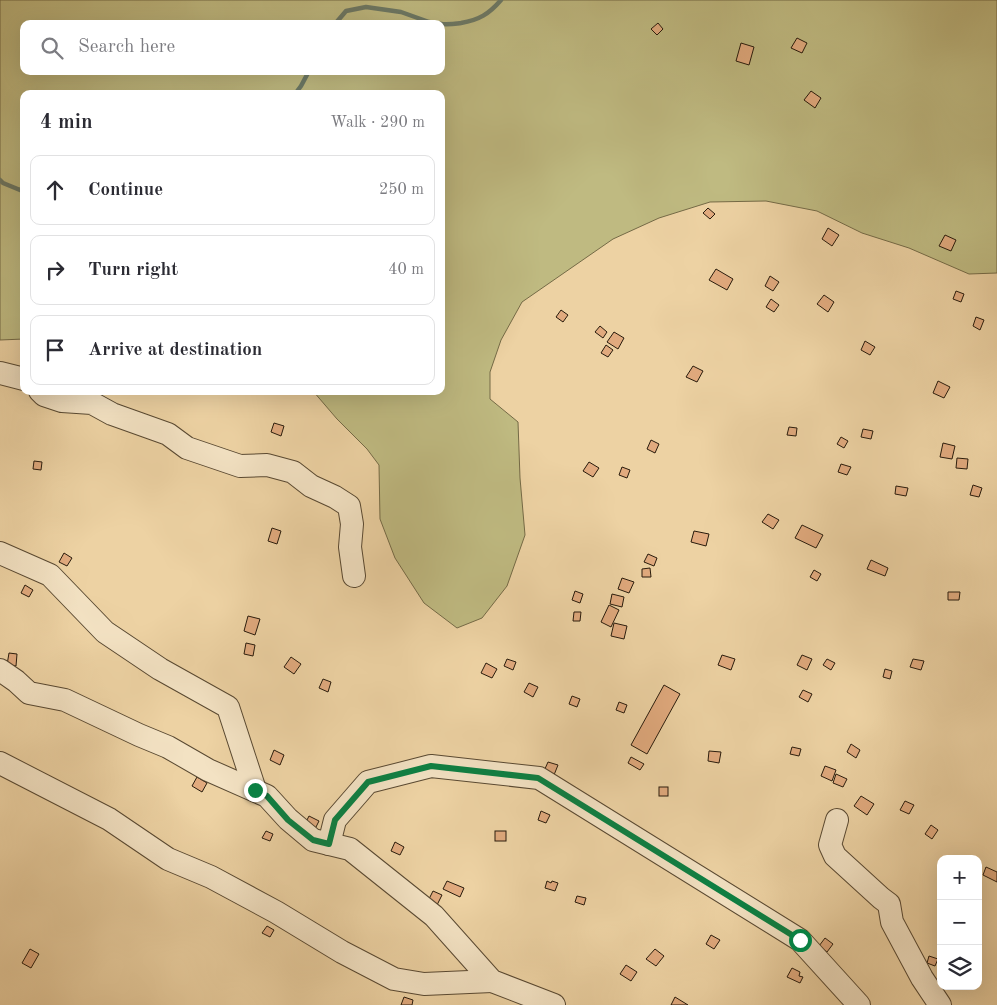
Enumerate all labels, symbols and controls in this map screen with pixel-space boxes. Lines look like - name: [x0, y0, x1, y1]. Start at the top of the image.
- search box: [20, 20, 445, 75]
- icon: search: [38, 34, 66, 62]
- text: Search here: [78, 38, 175, 57]
- text: 4 min: [40, 112, 93, 133]
- text: Walk · 290 m: [330, 115, 425, 131]
- icon: ahead: [41, 176, 69, 204]
- text: Continue: [88, 181, 163, 200]
- text: 250 m: [379, 182, 424, 198]
- icon: right: [41, 256, 69, 284]
- text: Turn right: [88, 261, 178, 280]
- text: 40 m: [388, 262, 424, 278]
- icon: arrive: [41, 336, 69, 364]
- text: Arrive at destination: [88, 341, 262, 360]
- route end: [244, 779, 267, 802]
- map controls: [937, 855, 982, 990]
- button: +: [937, 855, 982, 900]
- button: −: [937, 900, 982, 945]
- route start: [789, 929, 812, 952]
- button: layers: [937, 945, 982, 990]

